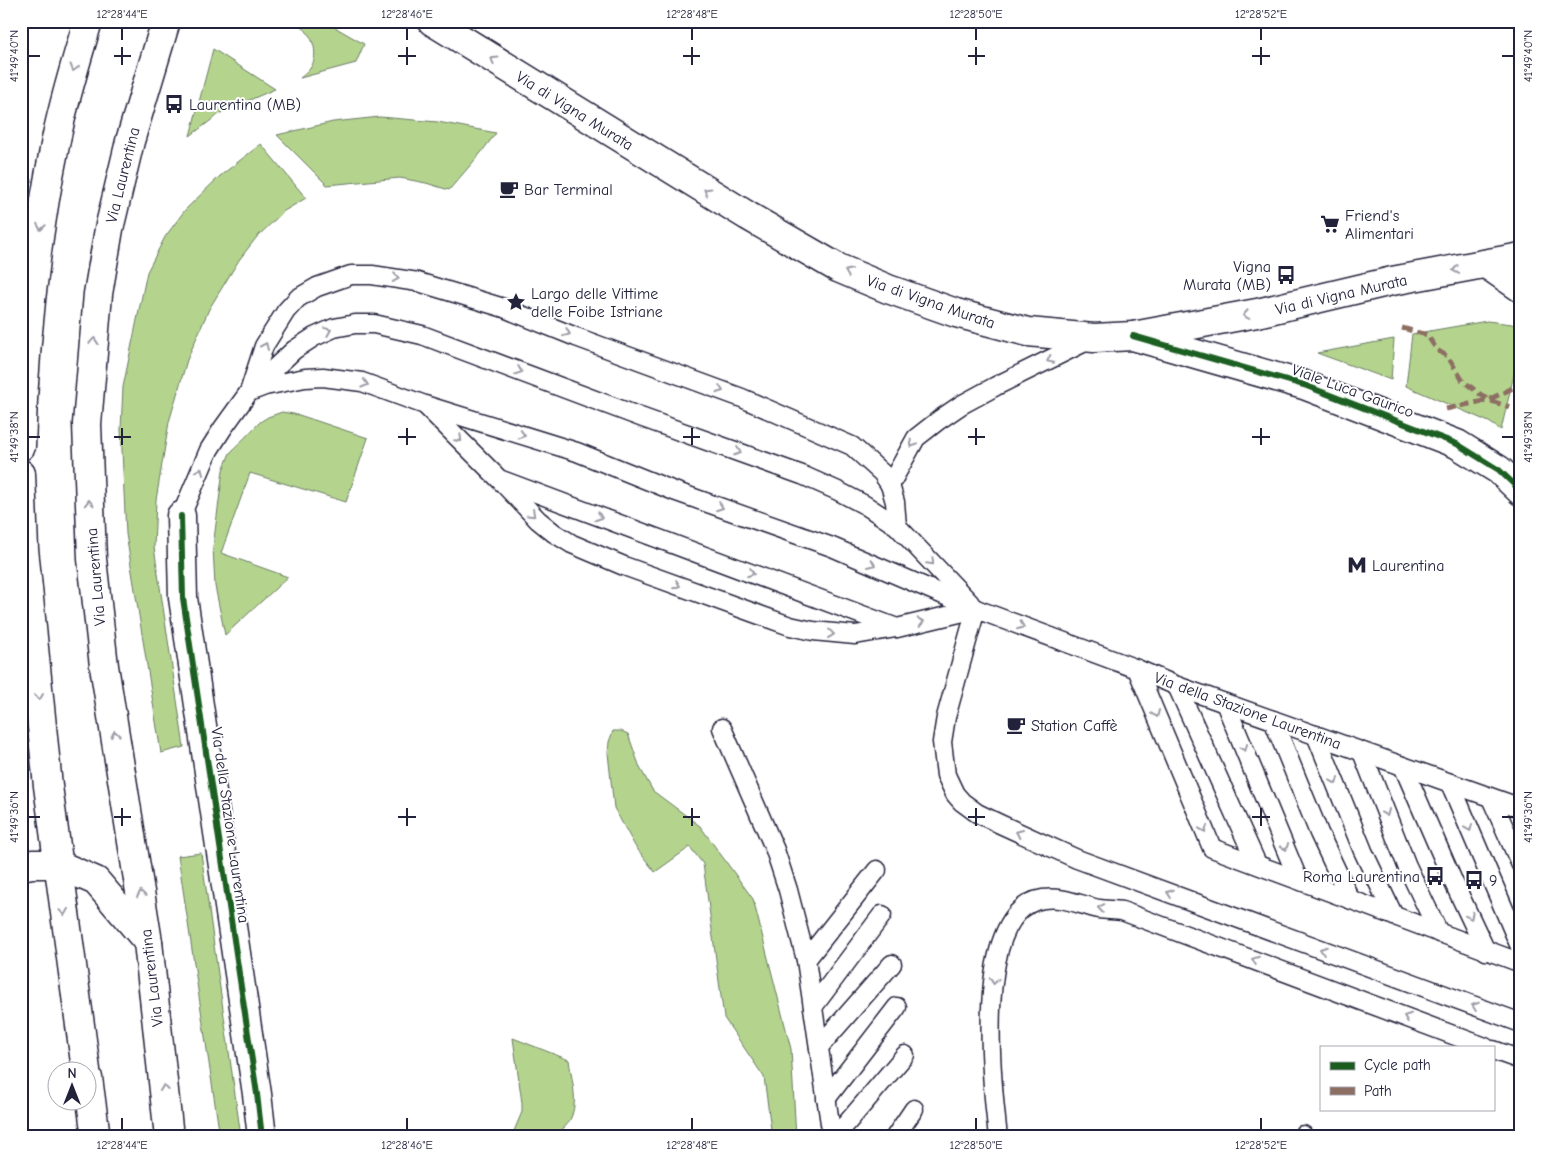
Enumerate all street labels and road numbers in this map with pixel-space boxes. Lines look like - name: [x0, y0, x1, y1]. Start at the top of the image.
- street label: Via di Vigna Murata: [513, 68, 636, 154]
- street label: Via Laurentina: [102, 125, 144, 225]
- street label: Via di Vigna Murata: [1274, 271, 1409, 319]
- street label: Via di Vigna Murata: [864, 272, 997, 332]
- street label: Viale Luca Gaurico: [1289, 360, 1416, 421]
- street label: Via Laurentina: [83, 527, 109, 627]
- street label: Via della Stazione Laurentina: [1152, 669, 1344, 753]
- street label: Via della Stazione Laurentina: [207, 726, 253, 924]
- street label: Via Laurentina: [137, 928, 167, 1028]

